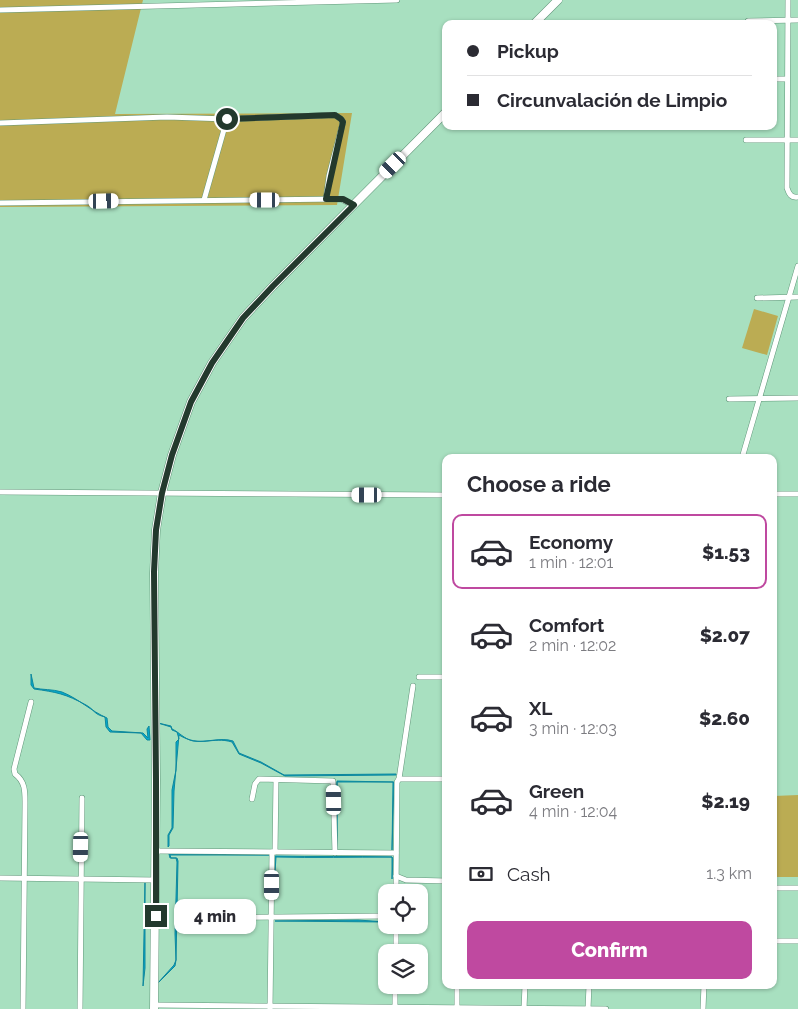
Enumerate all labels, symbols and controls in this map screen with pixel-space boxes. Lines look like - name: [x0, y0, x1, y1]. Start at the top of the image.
- text: Pickup: [497, 40, 559, 62]
- text: Circunvalación de Limpio: [497, 89, 727, 111]
- route start: [216, 108, 238, 130]
- car: [377, 149, 408, 181]
- car: [88, 193, 119, 209]
- car: [250, 193, 280, 208]
- text: Choose a ride: [467, 471, 611, 497]
- car: [352, 488, 382, 503]
- icon: car: [469, 529, 514, 574]
- text: Economy: [529, 531, 613, 553]
- text: $1.53: [702, 541, 750, 563]
- text: 1 min · 12:01: [529, 553, 613, 572]
- icon: car: [469, 612, 514, 657]
- text: Comfort: [529, 614, 604, 636]
- text: $2.07: [700, 624, 750, 646]
- text: 2 min · 12:02: [529, 636, 616, 655]
- icon: car: [469, 695, 514, 740]
- text: XL: [529, 697, 552, 719]
- text: $2.60: [699, 707, 750, 729]
- text: 3 min · 12:03: [529, 719, 617, 738]
- icon: car: [469, 778, 514, 823]
- text: Green: [529, 780, 584, 802]
- car: [326, 785, 341, 815]
- text: $2.19: [701, 790, 750, 812]
- text: 4 min · 12:04: [529, 802, 617, 821]
- car: [73, 832, 88, 862]
- icon: cash: [467, 860, 495, 888]
- text: Cash: [507, 863, 551, 885]
- text: 1.3 km: [706, 864, 752, 883]
- car: [264, 870, 279, 900]
- map controls: [378, 884, 428, 994]
- button: locate: [378, 884, 428, 934]
- callout: 4 min: [174, 898, 256, 934]
- route end: [145, 905, 167, 927]
- text: 4 min: [194, 907, 236, 926]
- button: Confirm: [467, 921, 752, 979]
- button: layers: [378, 944, 428, 994]

